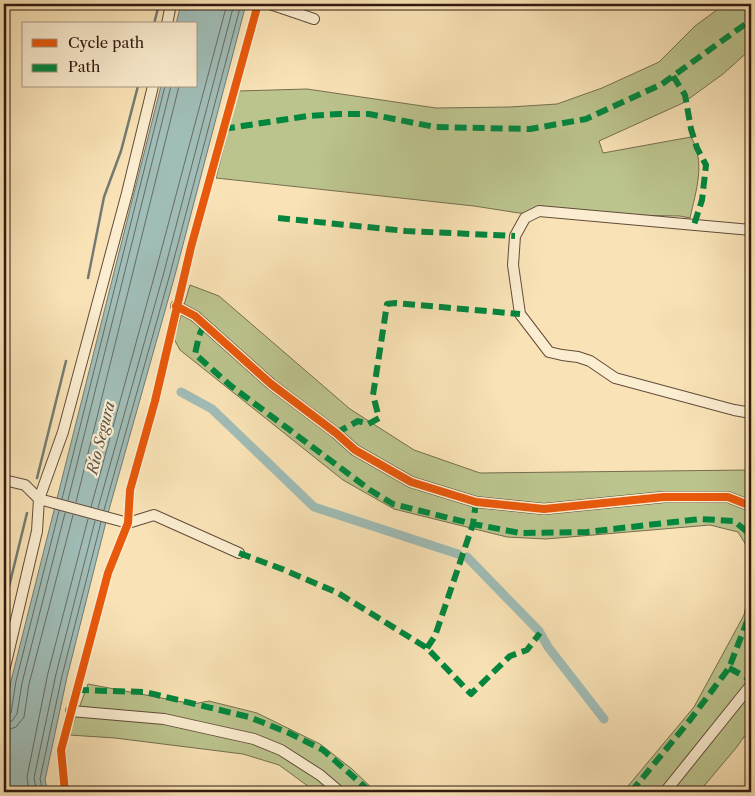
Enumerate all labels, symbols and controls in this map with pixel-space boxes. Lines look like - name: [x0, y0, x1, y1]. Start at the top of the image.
- legend: [22, 22, 198, 88]
- text: Cycle path: [68, 33, 145, 52]
- text: Path: [68, 57, 101, 76]
- water label: Río Segura: [82, 399, 119, 477]

